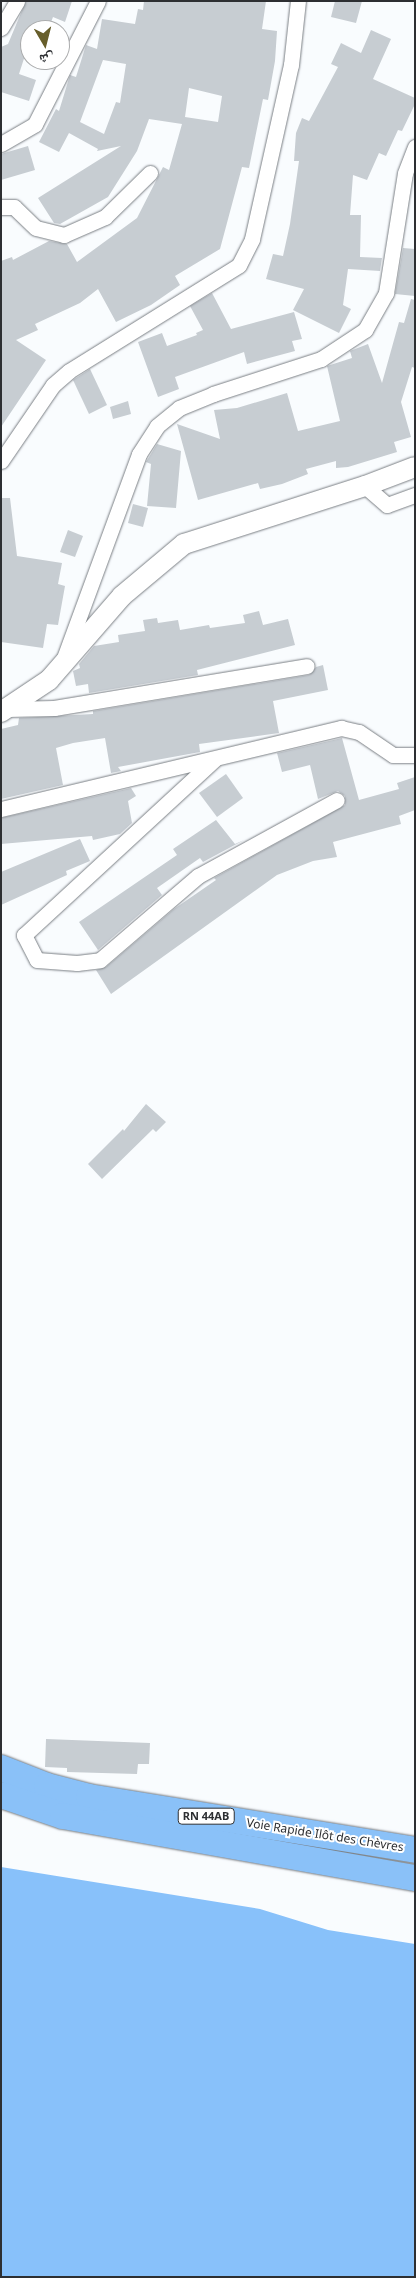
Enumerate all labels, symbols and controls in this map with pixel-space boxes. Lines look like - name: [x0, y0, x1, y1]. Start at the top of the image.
- north arrow: [20, 20, 70, 70]
- text: ش: [38, 49, 56, 70]
- road number: RN 44AB: [177, 1808, 235, 1824]
- street label: Voie Rapide Ilôt des Chèvres: [245, 1815, 405, 1855]

